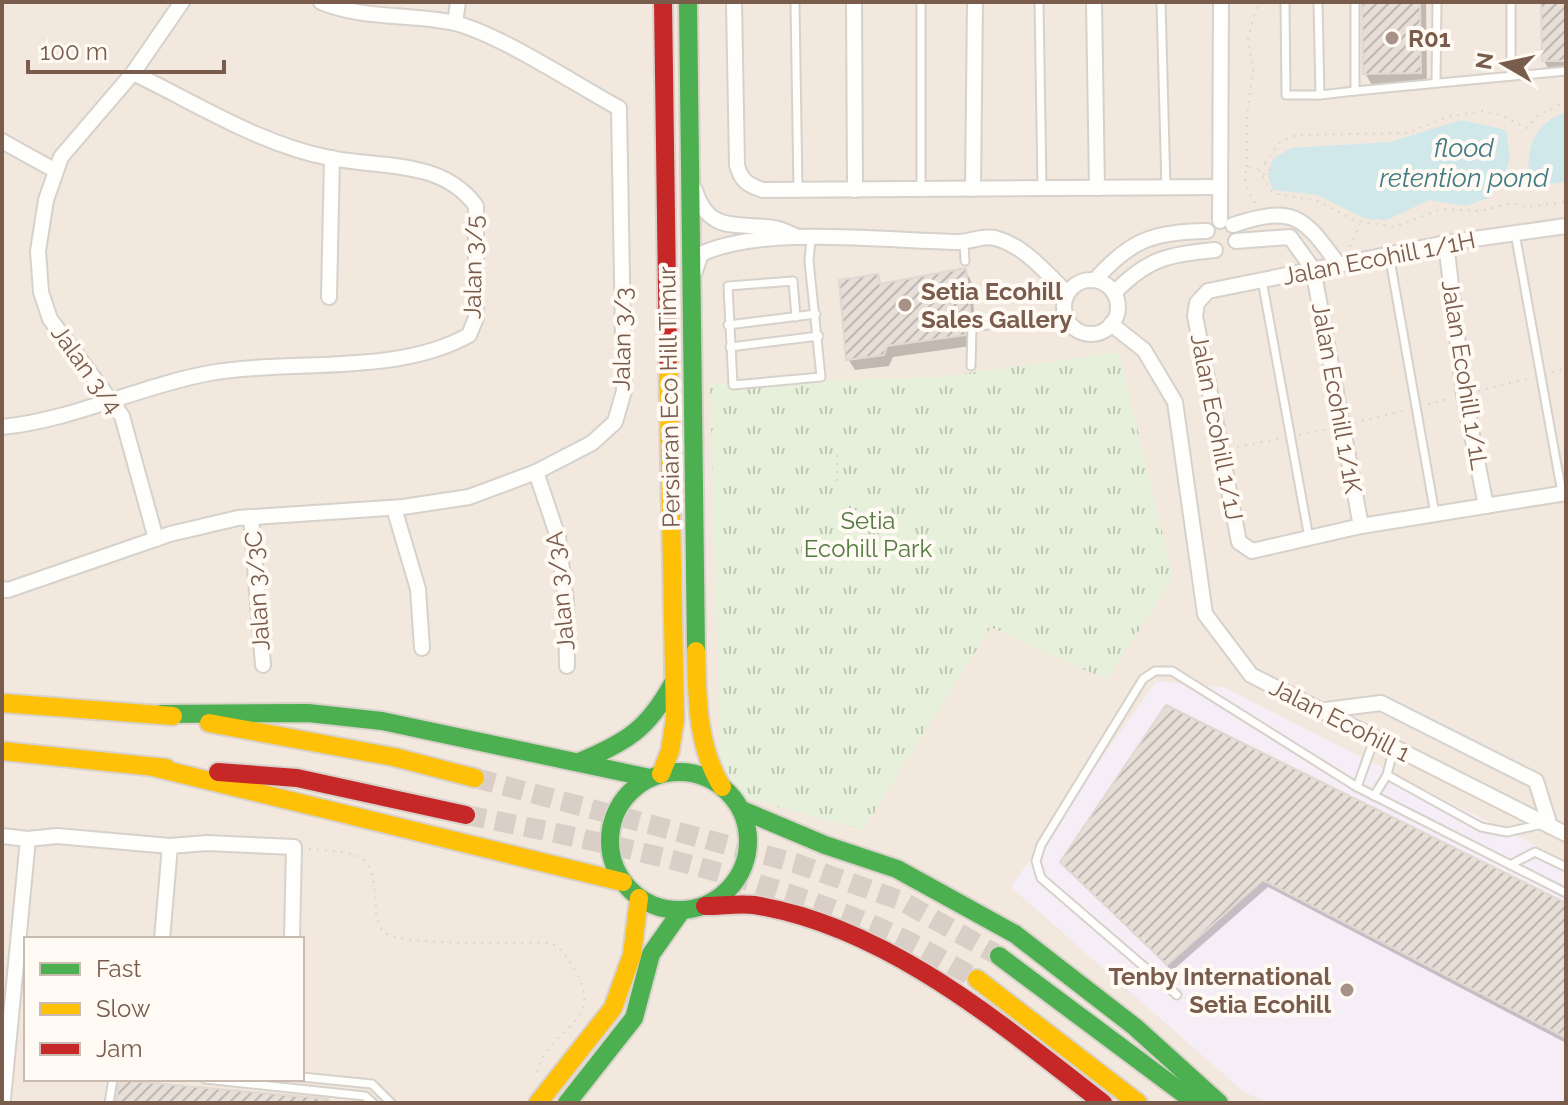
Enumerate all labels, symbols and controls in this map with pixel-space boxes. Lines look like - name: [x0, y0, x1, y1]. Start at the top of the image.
- scale bar: [28, 24, 224, 74]
- place label: R01: [1408, 24, 1451, 53]
- north arrow: [1464, 24, 1544, 104]
- marker: R01: [1383, 29, 1401, 47]
- text: 100 m: [40, 37, 108, 66]
- text: N: [1470, 51, 1498, 71]
- water label: flood retention pond: [1380, 133, 1549, 193]
- street label: Jalan 3/5: [458, 215, 488, 319]
- street label: Jalan Ecohill 1/1H: [1280, 225, 1478, 291]
- street label: Persiaran Eco Hill Timur: [652, 265, 686, 528]
- place label: Setia Ecohill Sales Gallery: [921, 277, 1072, 334]
- street label: Jalan Ecohill 1/1L: [1436, 278, 1494, 472]
- street label: Jalan 3/3: [607, 287, 637, 391]
- marker: Setia Ecohill Sales Gallery: [896, 296, 914, 314]
- street label: Jalan Ecohill 1/1K: [1306, 300, 1368, 496]
- street label: Jalan 3/4: [45, 319, 129, 419]
- street label: Jalan Ecohill 1/1J: [1185, 331, 1249, 523]
- park label: Setia Ecohill Park: [804, 506, 932, 563]
- street label: Jalan 3/3C: [238, 530, 276, 652]
- street label: Jalan 3/3A: [539, 530, 581, 652]
- street label: Jalan Ecohill 1: [1265, 672, 1415, 768]
- legend: [24, 937, 304, 1081]
- text: Fast: [96, 954, 141, 983]
- place label: Tenby International Setia Ecohill: [1109, 962, 1331, 1019]
- marker: Tenby International Setia Ecohill: [1338, 981, 1356, 999]
- text: Slow: [96, 994, 151, 1023]
- text: Jam: [96, 1034, 142, 1063]

